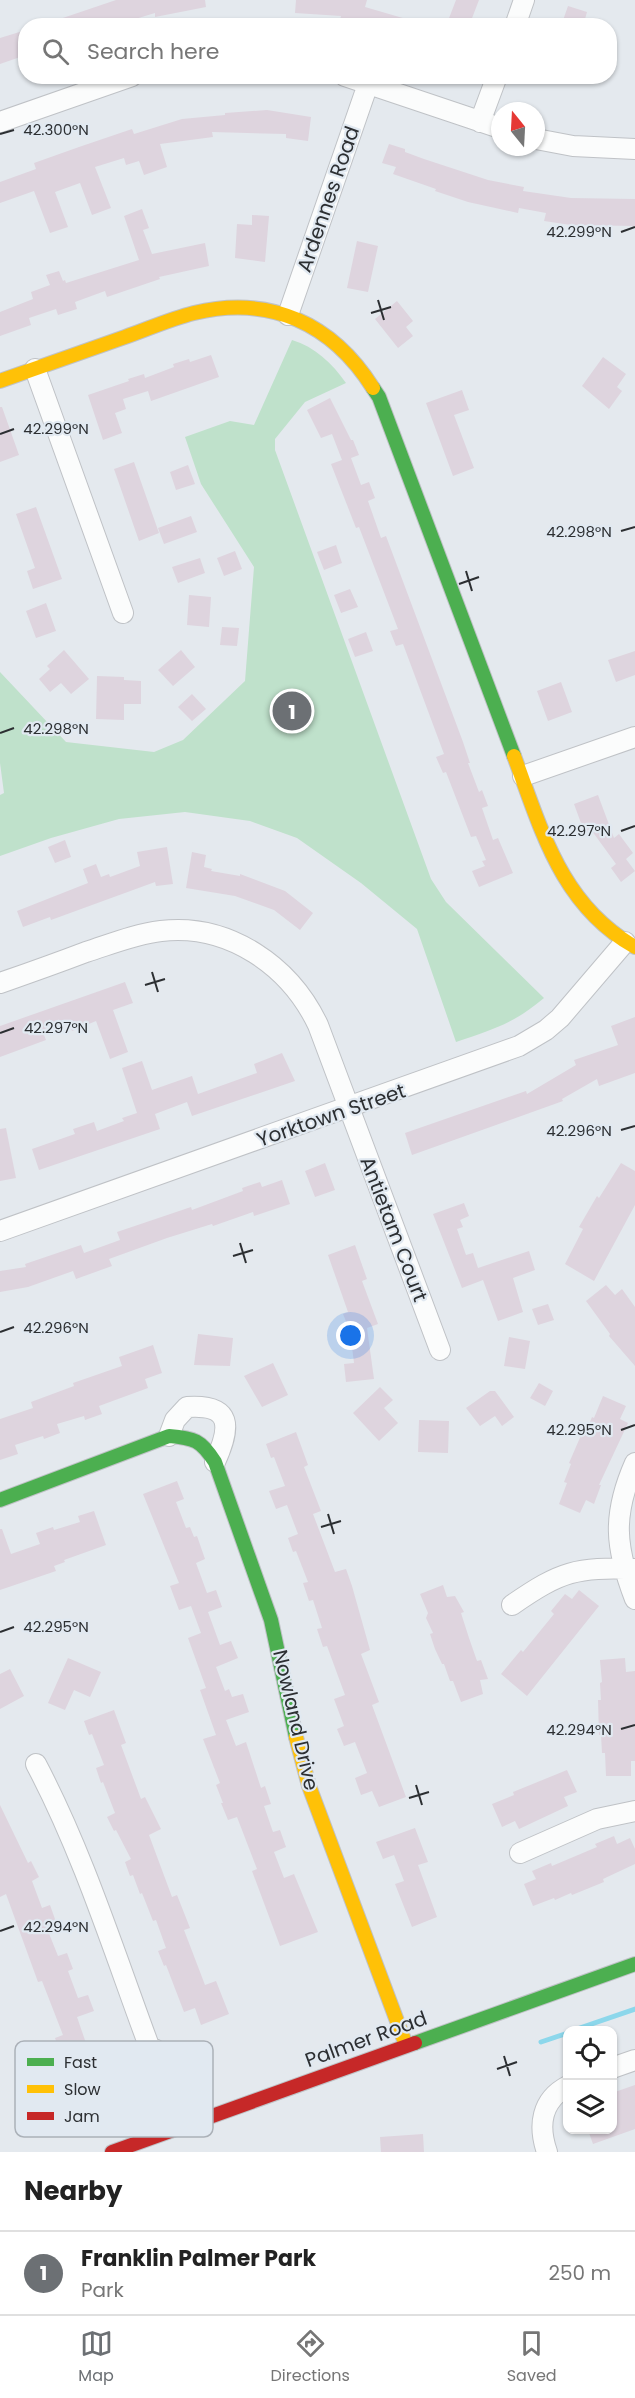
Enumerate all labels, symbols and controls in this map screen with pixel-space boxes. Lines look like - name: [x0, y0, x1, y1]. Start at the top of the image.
- search box: [18, 18, 617, 84]
- icon: search: [39, 35, 72, 68]
- text: Search here: [87, 36, 220, 67]
- north arrow: [491, 102, 545, 156]
- text: 42.300°N: [23, 119, 89, 140]
- street label: Ardennes Road: [290, 122, 366, 276]
- text: 42.299°N: [546, 221, 612, 242]
- text: 42.299°N: [23, 418, 89, 439]
- text: 42.298°N: [546, 521, 612, 542]
- pin: 1: [272, 688, 312, 734]
- text: 42.298°N: [23, 718, 89, 739]
- text: 42.297°N: [547, 820, 611, 841]
- text: 42.297°N: [24, 1017, 88, 1038]
- street label: Yorktown Street: [253, 1076, 409, 1154]
- text: 42.296°N: [546, 1120, 612, 1141]
- street label: Antietam Court: [353, 1152, 435, 1306]
- text: 42.296°N: [23, 1317, 89, 1338]
- your location: [336, 1321, 365, 1350]
- text: 42.295°N: [546, 1419, 612, 1440]
- text: 42.295°N: [23, 1616, 89, 1637]
- street label: Nowland Drive: [266, 1647, 326, 1793]
- text: 42.294°N: [546, 1719, 612, 1740]
- text: 42.294°N: [23, 1916, 89, 1937]
- street label: Palmer Road: [301, 2004, 431, 2074]
- map controls: [563, 2026, 617, 2134]
- button: locate: [563, 2026, 617, 2080]
- legend: [15, 2041, 213, 2137]
- text: Fast: [64, 2051, 97, 2074]
- text: Slow: [64, 2078, 101, 2101]
- button: layers: [563, 2080, 617, 2134]
- text: Jam: [64, 2105, 100, 2128]
- text: Nearby: [24, 2173, 122, 2209]
- text: Franklin Palmer Park: [81, 2243, 316, 2274]
- text: 1: [40, 2259, 47, 2287]
- text: 250 m: [548, 2259, 611, 2287]
- text: Park: [81, 2276, 124, 2304]
- tab: Map: [78, 2327, 114, 2388]
- tab: Directions: [271, 2327, 350, 2388]
- tab: Saved: [507, 2327, 557, 2388]

